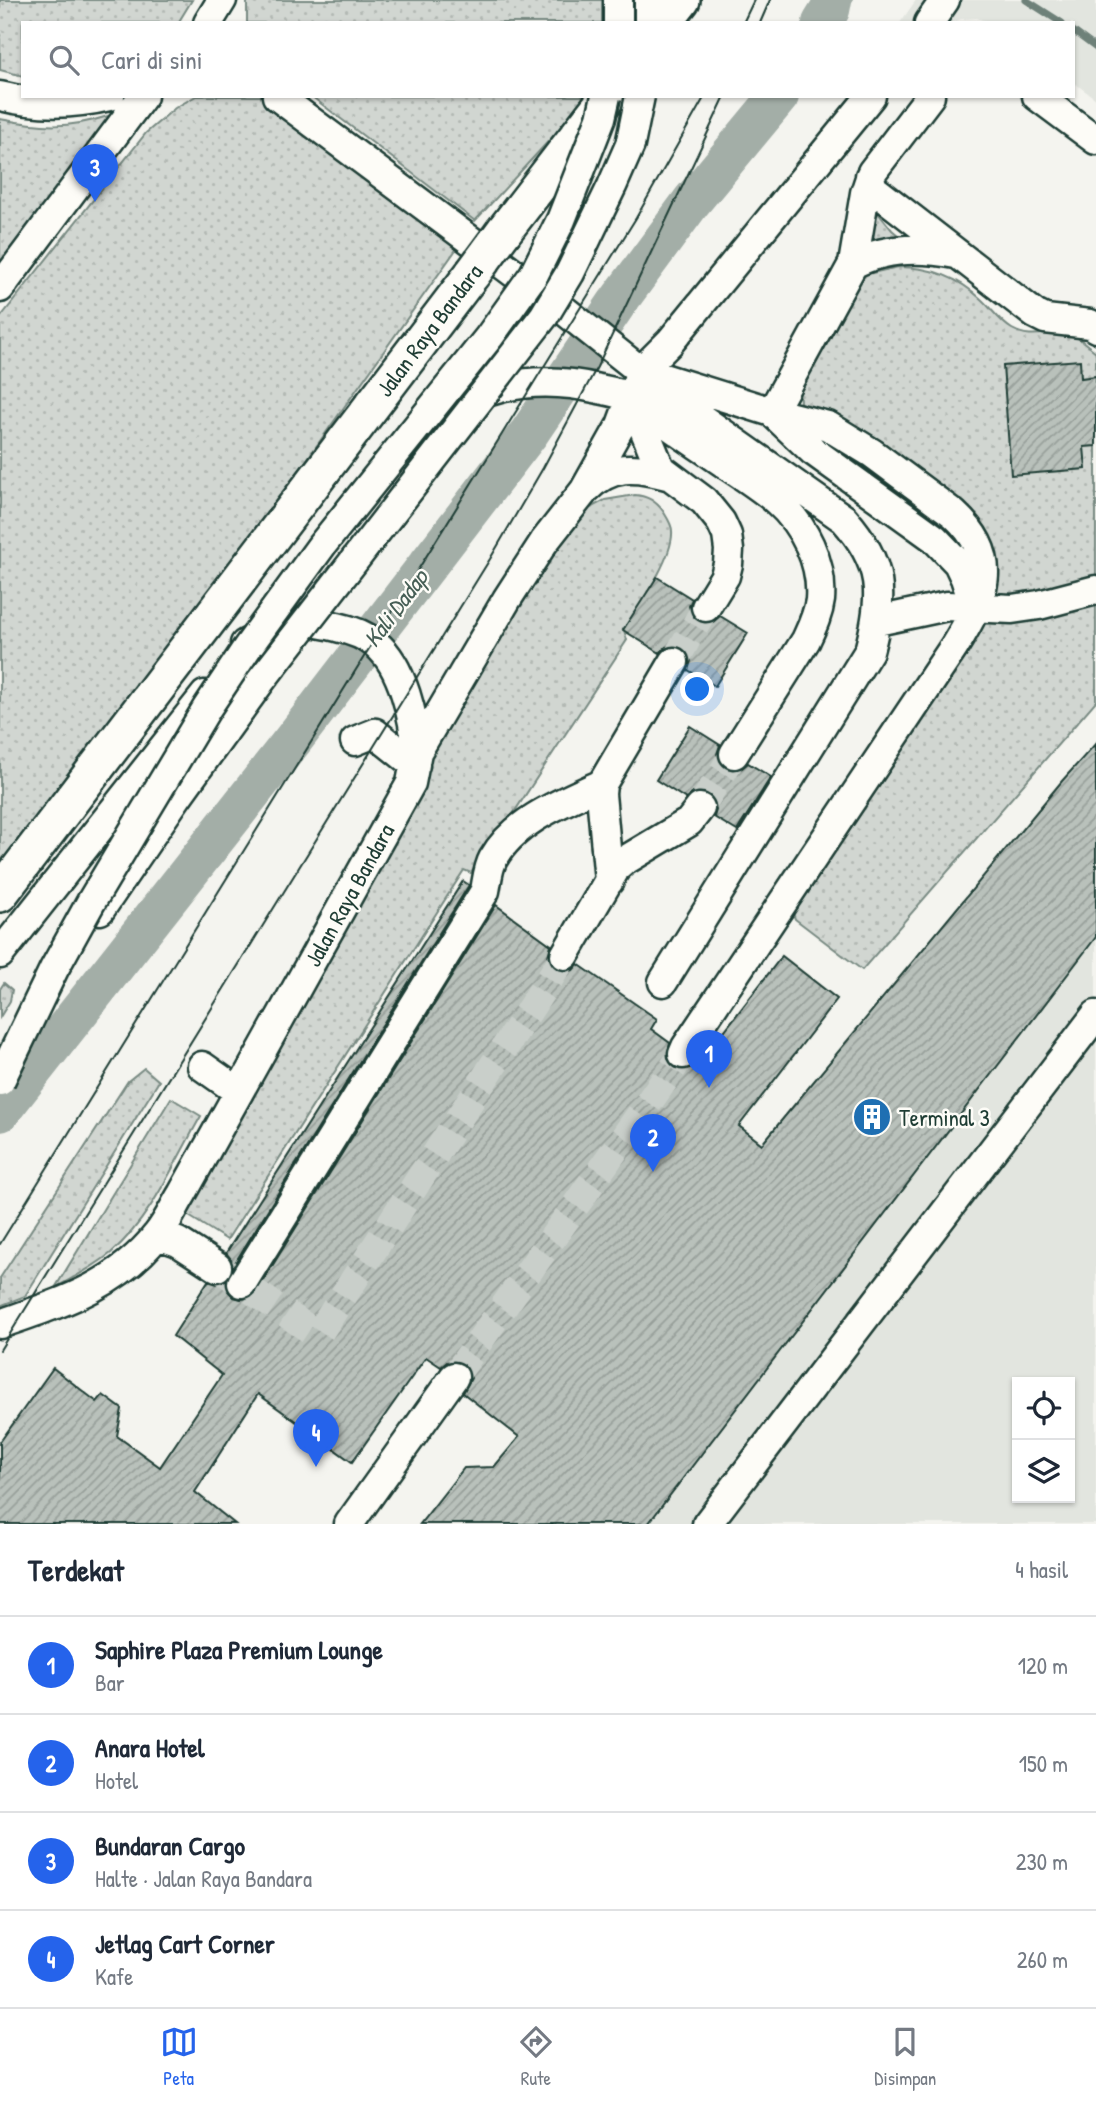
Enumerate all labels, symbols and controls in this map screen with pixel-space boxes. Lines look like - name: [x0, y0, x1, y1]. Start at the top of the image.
- search box: [21, 21, 1075, 98]
- icon: search: [45, 41, 83, 79]
- text: Cari di sini: [101, 42, 203, 77]
- pin: 3: [72, 144, 118, 202]
- street label: Jalan Raya Bandara: [369, 257, 489, 403]
- water label: Kali Dadap: [355, 561, 436, 654]
- your location: [680, 672, 714, 706]
- street label: Jalan Raya Bandara: [297, 818, 401, 972]
- pin: 1: [686, 1030, 732, 1088]
- building icon: Terminal 3: [851, 1096, 893, 1138]
- place label: Terminal 3: [899, 1102, 990, 1133]
- pin: 2: [630, 1114, 676, 1172]
- map controls: [1012, 1377, 1075, 1503]
- button: locate: [1012, 1377, 1075, 1440]
- pin: 4: [293, 1409, 339, 1467]
- button: layers: [1012, 1440, 1075, 1503]
- text: Terdekat: [28, 1550, 124, 1590]
- text: 4 hasil: [1015, 1554, 1068, 1585]
- text: Saphire Plaza Premium Lounge: [95, 1632, 383, 1667]
- text: 1: [47, 1650, 55, 1681]
- text: 120 m: [1018, 1650, 1068, 1681]
- text: Bar: [95, 1667, 125, 1698]
- text: Anara Hotel: [95, 1730, 205, 1765]
- text: 2: [46, 1748, 56, 1779]
- text: 150 m: [1019, 1748, 1068, 1779]
- text: Hotel: [95, 1765, 138, 1796]
- text: Bundaran Cargo: [95, 1828, 245, 1863]
- text: 3: [46, 1846, 56, 1877]
- text: 230 m: [1016, 1846, 1068, 1877]
- text: Halte · Jalan Raya Bandara: [95, 1863, 312, 1894]
- text: Jetlag Cart Corner: [95, 1926, 275, 1961]
- text: 4: [47, 1944, 55, 1975]
- text: 260 m: [1017, 1944, 1068, 1975]
- text: Kafe: [95, 1961, 133, 1992]
- tab: Peta: [160, 2023, 198, 2091]
- tab: Rute: [517, 2023, 555, 2091]
- tab: Disimpan: [874, 2023, 936, 2091]

